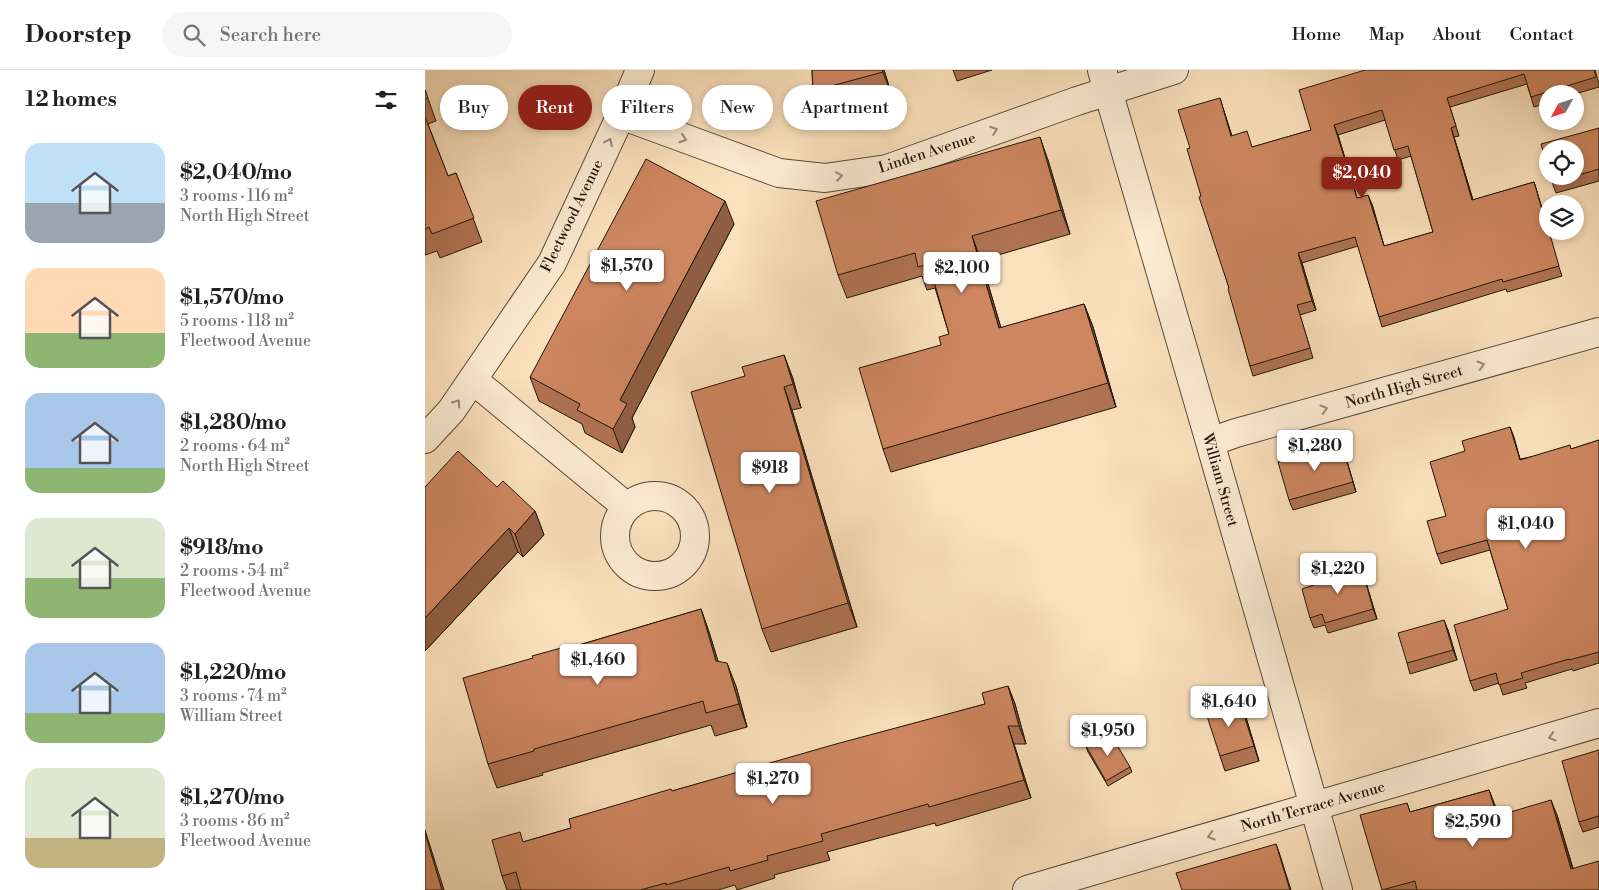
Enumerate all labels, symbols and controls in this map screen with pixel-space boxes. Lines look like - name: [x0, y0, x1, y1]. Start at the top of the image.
- search box: [162, 12, 512, 57]
- text: Doorstep: [25, 20, 132, 50]
- icon: search: [180, 21, 208, 49]
- text: Search here: [220, 23, 321, 47]
- text: Home: [1292, 23, 1341, 46]
- text: Map: [1369, 23, 1405, 46]
- text: About: [1433, 23, 1482, 46]
- text: Contact: [1510, 23, 1574, 46]
- chip: Buy: [440, 85, 508, 130]
- chip: Rent: [518, 85, 592, 130]
- chip: Filters: [602, 85, 692, 130]
- chip: New: [702, 85, 773, 130]
- chip: Apartment: [783, 85, 907, 130]
- north arrow: [1539, 85, 1584, 130]
- map controls: [1539, 85, 1584, 240]
- icon: filters: [372, 86, 400, 114]
- text: 12 homes: [25, 87, 117, 113]
- one-way arrow: [990, 126, 998, 136]
- street label: Linden Avenue: [876, 128, 978, 178]
- one-way arrow: [678, 133, 687, 143]
- one-way arrow: [602, 138, 613, 147]
- button: locate: [1539, 140, 1584, 185]
- pin: $2,040: [1321, 156, 1403, 199]
- street label: Fleetwood Avenue: [537, 157, 607, 275]
- text: $2,040/mo: [180, 160, 292, 186]
- icon: home: [65, 163, 125, 223]
- text: $2,040: [1333, 163, 1391, 183]
- one-way arrow: [835, 171, 843, 182]
- text: 3 rooms · 116 m²: [180, 186, 293, 206]
- button: layers: [1539, 195, 1584, 240]
- text: North High Street: [180, 206, 309, 226]
- pin: $1,570: [586, 250, 668, 292]
- pin: $2,100: [921, 252, 1003, 294]
- text: $1,570: [601, 256, 653, 276]
- text: $2,100: [934, 258, 990, 278]
- text: $1,570/mo: [180, 285, 284, 311]
- icon: home: [65, 288, 125, 348]
- text: 5 rooms · 118 m²: [180, 311, 294, 331]
- text: Fleetwood Avenue: [180, 331, 311, 351]
- street label: North High Street: [1343, 361, 1466, 413]
- one-way arrow: [1476, 361, 1484, 371]
- one-way arrow: [451, 399, 460, 409]
- one-way arrow: [1320, 404, 1328, 415]
- text: $1,280/mo: [180, 410, 287, 436]
- icon: home: [65, 413, 125, 473]
- street label: William Street: [1197, 430, 1243, 530]
- pin: $1,280: [1274, 430, 1356, 472]
- text: 2 rooms · 64 m²: [180, 436, 290, 456]
- text: $1,280: [1288, 436, 1342, 456]
- pin: $918: [740, 452, 800, 494]
- text: North High Street: [180, 456, 309, 476]
- text: $918: [752, 458, 788, 478]
- pin: $1,040: [1485, 508, 1567, 550]
- text: $1,040: [1498, 514, 1554, 534]
- text: $918/mo: [180, 535, 264, 561]
- icon: home: [65, 538, 125, 598]
- pin: $1,220: [1297, 552, 1379, 595]
- text: $1,220: [1311, 559, 1365, 579]
- text: 2 rooms · 54 m²: [180, 561, 289, 581]
- text: Fleetwood Avenue: [180, 581, 311, 601]
- pin: $1,460: [557, 644, 639, 686]
- text: $1,460: [571, 650, 625, 670]
- text: $1,220/mo: [180, 660, 286, 686]
- icon: home: [65, 663, 125, 723]
- text: 3 rooms · 74 m²: [180, 686, 287, 706]
- pin: $1,640: [1188, 686, 1270, 728]
- text: $1,640: [1201, 692, 1257, 712]
- text: William Street: [180, 706, 283, 726]
- pin: $1,950: [1067, 714, 1149, 757]
- text: $1,950: [1081, 721, 1135, 741]
- one-way arrow: [1549, 731, 1557, 741]
- pin: $1,270: [732, 762, 814, 805]
- text: $1,270: [747, 769, 799, 789]
- street label: North Terrace Avenue: [1239, 777, 1387, 837]
- text: $1,270/mo: [180, 785, 285, 811]
- icon: home: [65, 788, 125, 848]
- pin: $2,590: [1432, 806, 1514, 848]
- text: 3 rooms · 86 m²: [180, 811, 290, 831]
- text: $2,590: [1445, 812, 1501, 832]
- text: Fleetwood Avenue: [180, 831, 311, 851]
- one-way arrow: [1208, 831, 1216, 841]

